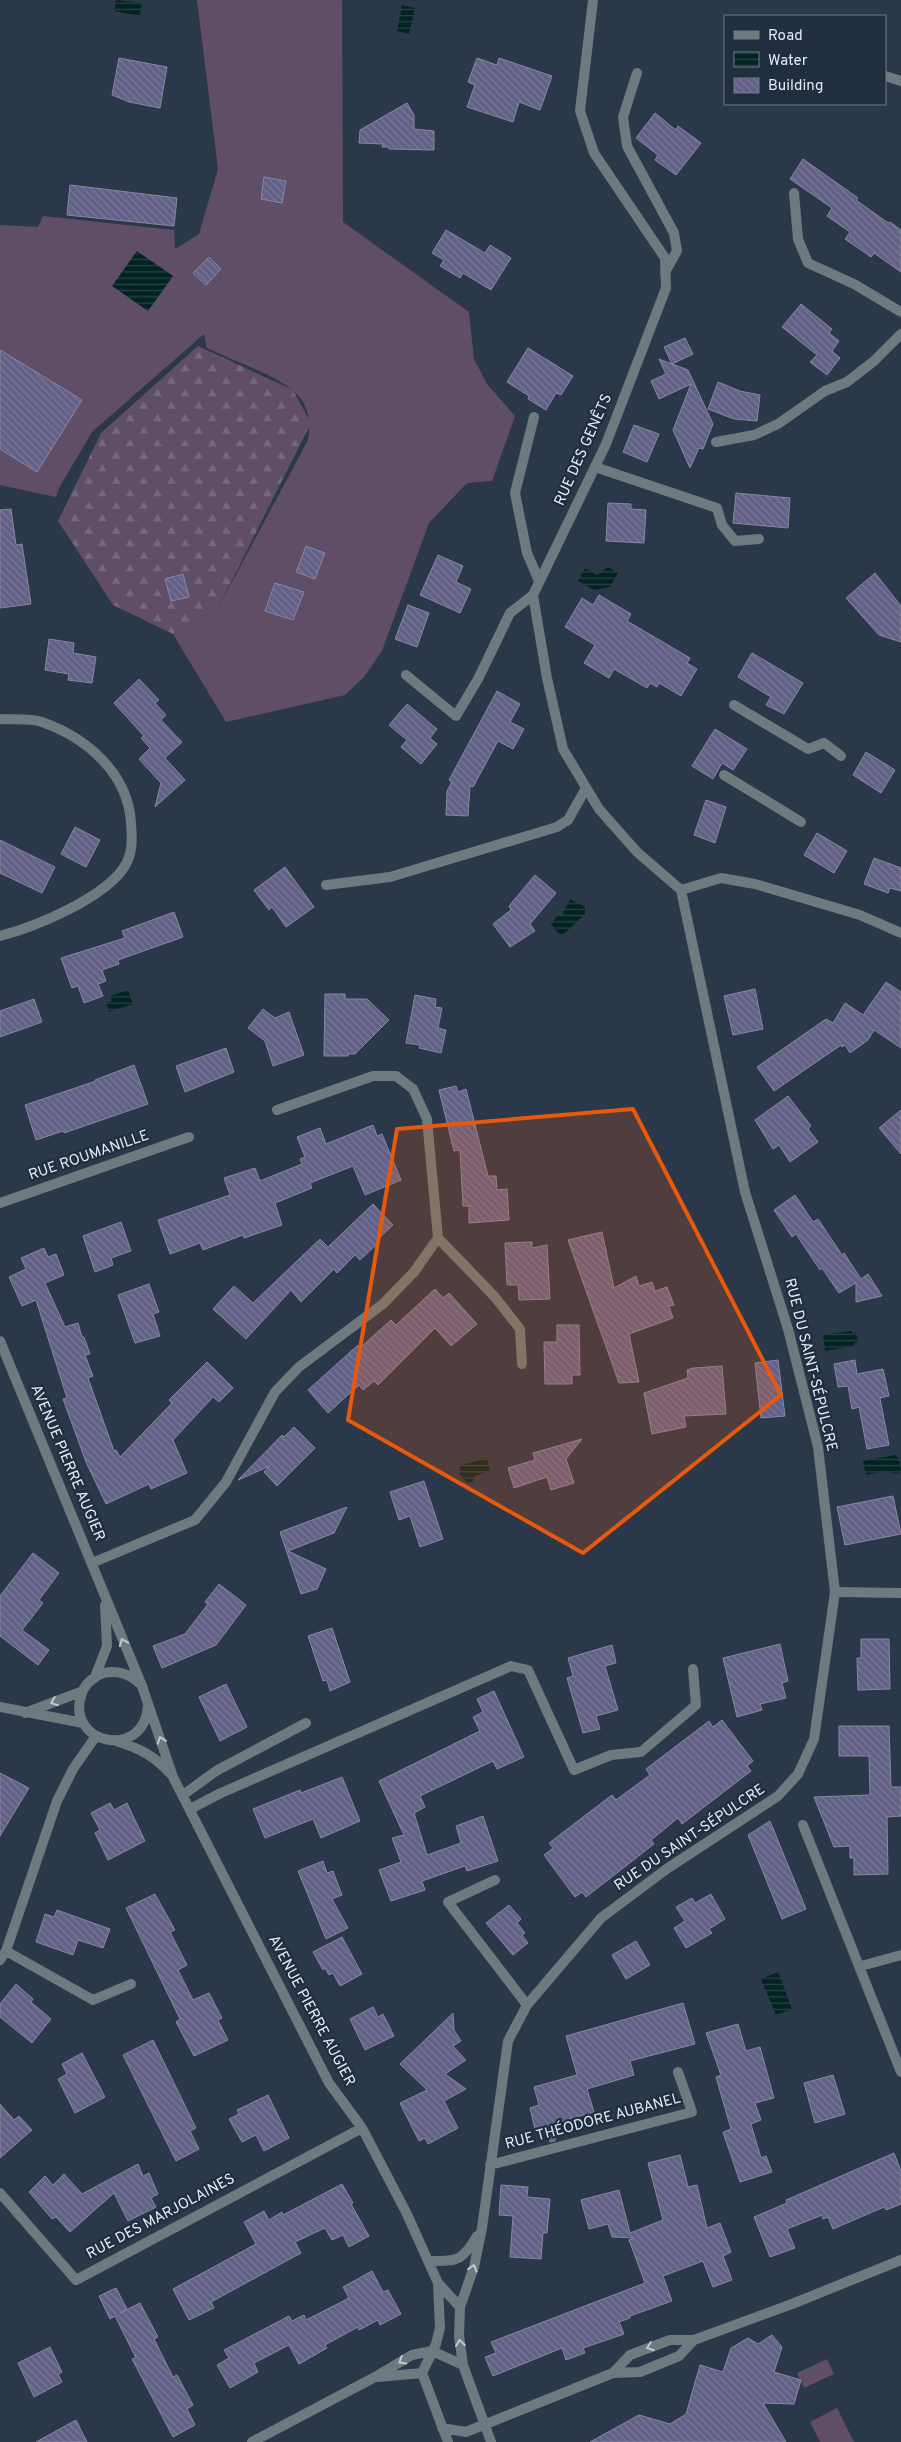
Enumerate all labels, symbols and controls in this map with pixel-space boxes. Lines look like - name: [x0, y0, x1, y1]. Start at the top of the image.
- legend: [724, 15, 886, 105]
- text: Road: [768, 27, 803, 46]
- text: Water: [768, 52, 808, 71]
- text: Building: [768, 77, 823, 96]
- street label: RUE DES GENÊTS: [550, 391, 617, 509]
- street label: RUE ROUMANILLE: [26, 1126, 152, 1186]
- street label: RUE DU SAINT-SÉPULCRE: [779, 1276, 842, 1454]
- street label: AVENUE PIERRE AUGIER: [25, 1382, 109, 1544]
- one-way arrow: [119, 1638, 129, 1646]
- one-way arrow: [50, 1696, 58, 1706]
- one-way arrow: [157, 1736, 167, 1745]
- street label: RUE DU SAINT-SÉPULCRE: [610, 1780, 769, 1896]
- street label: AVENUE PIERRE AUGIER: [263, 1932, 359, 2090]
- street label: RUE THÉODORE AUBANEL: [503, 2088, 683, 2155]
- street label: RUE DES MARJOLAINES: [83, 2170, 239, 2264]
- one-way arrow: [467, 2265, 477, 2273]
- one-way arrow: [455, 2339, 466, 2347]
- one-way arrow: [646, 2341, 655, 2351]
- one-way arrow: [399, 2354, 408, 2364]

